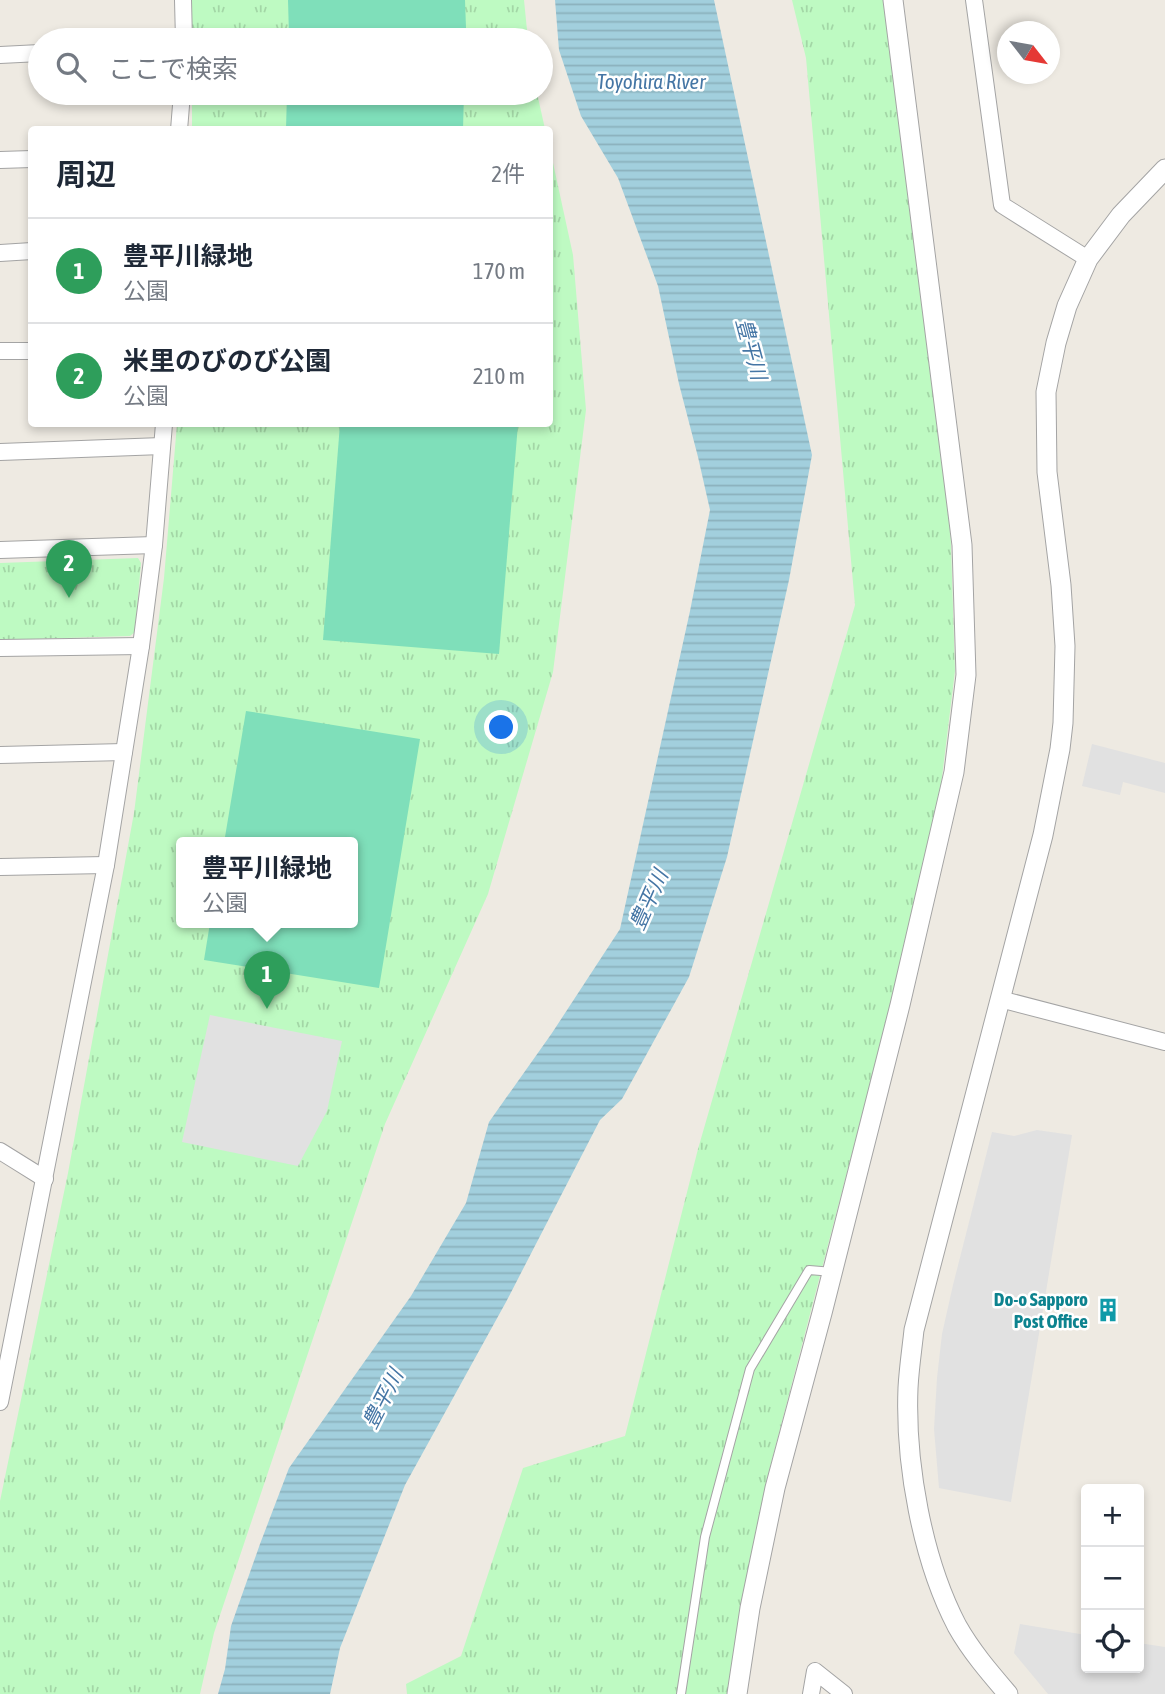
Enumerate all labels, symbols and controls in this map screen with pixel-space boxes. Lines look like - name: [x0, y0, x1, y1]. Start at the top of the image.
- north arrow: [997, 21, 1060, 84]
- search box: [28, 28, 553, 105]
- icon: search: [52, 48, 90, 86]
- text: ここで検索: [108, 54, 238, 84]
- water label: Toyohira River: [597, 69, 706, 93]
- text: 周辺: [56, 157, 116, 191]
- text: 2件: [491, 161, 525, 187]
- text: 豊平川緑地: [123, 241, 253, 271]
- text: 1: [74, 258, 84, 284]
- text: 170 m: [473, 258, 525, 284]
- text: 公園: [123, 278, 169, 304]
- water label: 豊平川: [732, 315, 772, 384]
- text: 米里のびのび公園: [123, 346, 331, 376]
- text: 2: [74, 363, 84, 389]
- text: 210 m: [473, 363, 525, 389]
- text: 公園: [123, 383, 169, 409]
- pin: 2: [46, 540, 92, 598]
- your location: [484, 710, 518, 744]
- popup: [176, 837, 358, 928]
- text: 豊平川緑地: [202, 853, 332, 883]
- water label: 豊平川: [624, 864, 673, 933]
- text: 公園: [202, 890, 248, 916]
- pin: 1: [244, 951, 290, 1009]
- place label: Do-o Sapporo Post Office: [994, 1288, 1088, 1332]
- building icon: Do-o Sapporo Post Office: [1094, 1296, 1122, 1324]
- water label: 豊平川: [357, 1363, 408, 1432]
- map controls: [1081, 1484, 1144, 1673]
- button: +: [1081, 1484, 1144, 1547]
- button: −: [1081, 1547, 1144, 1610]
- button: locate: [1081, 1610, 1144, 1673]

